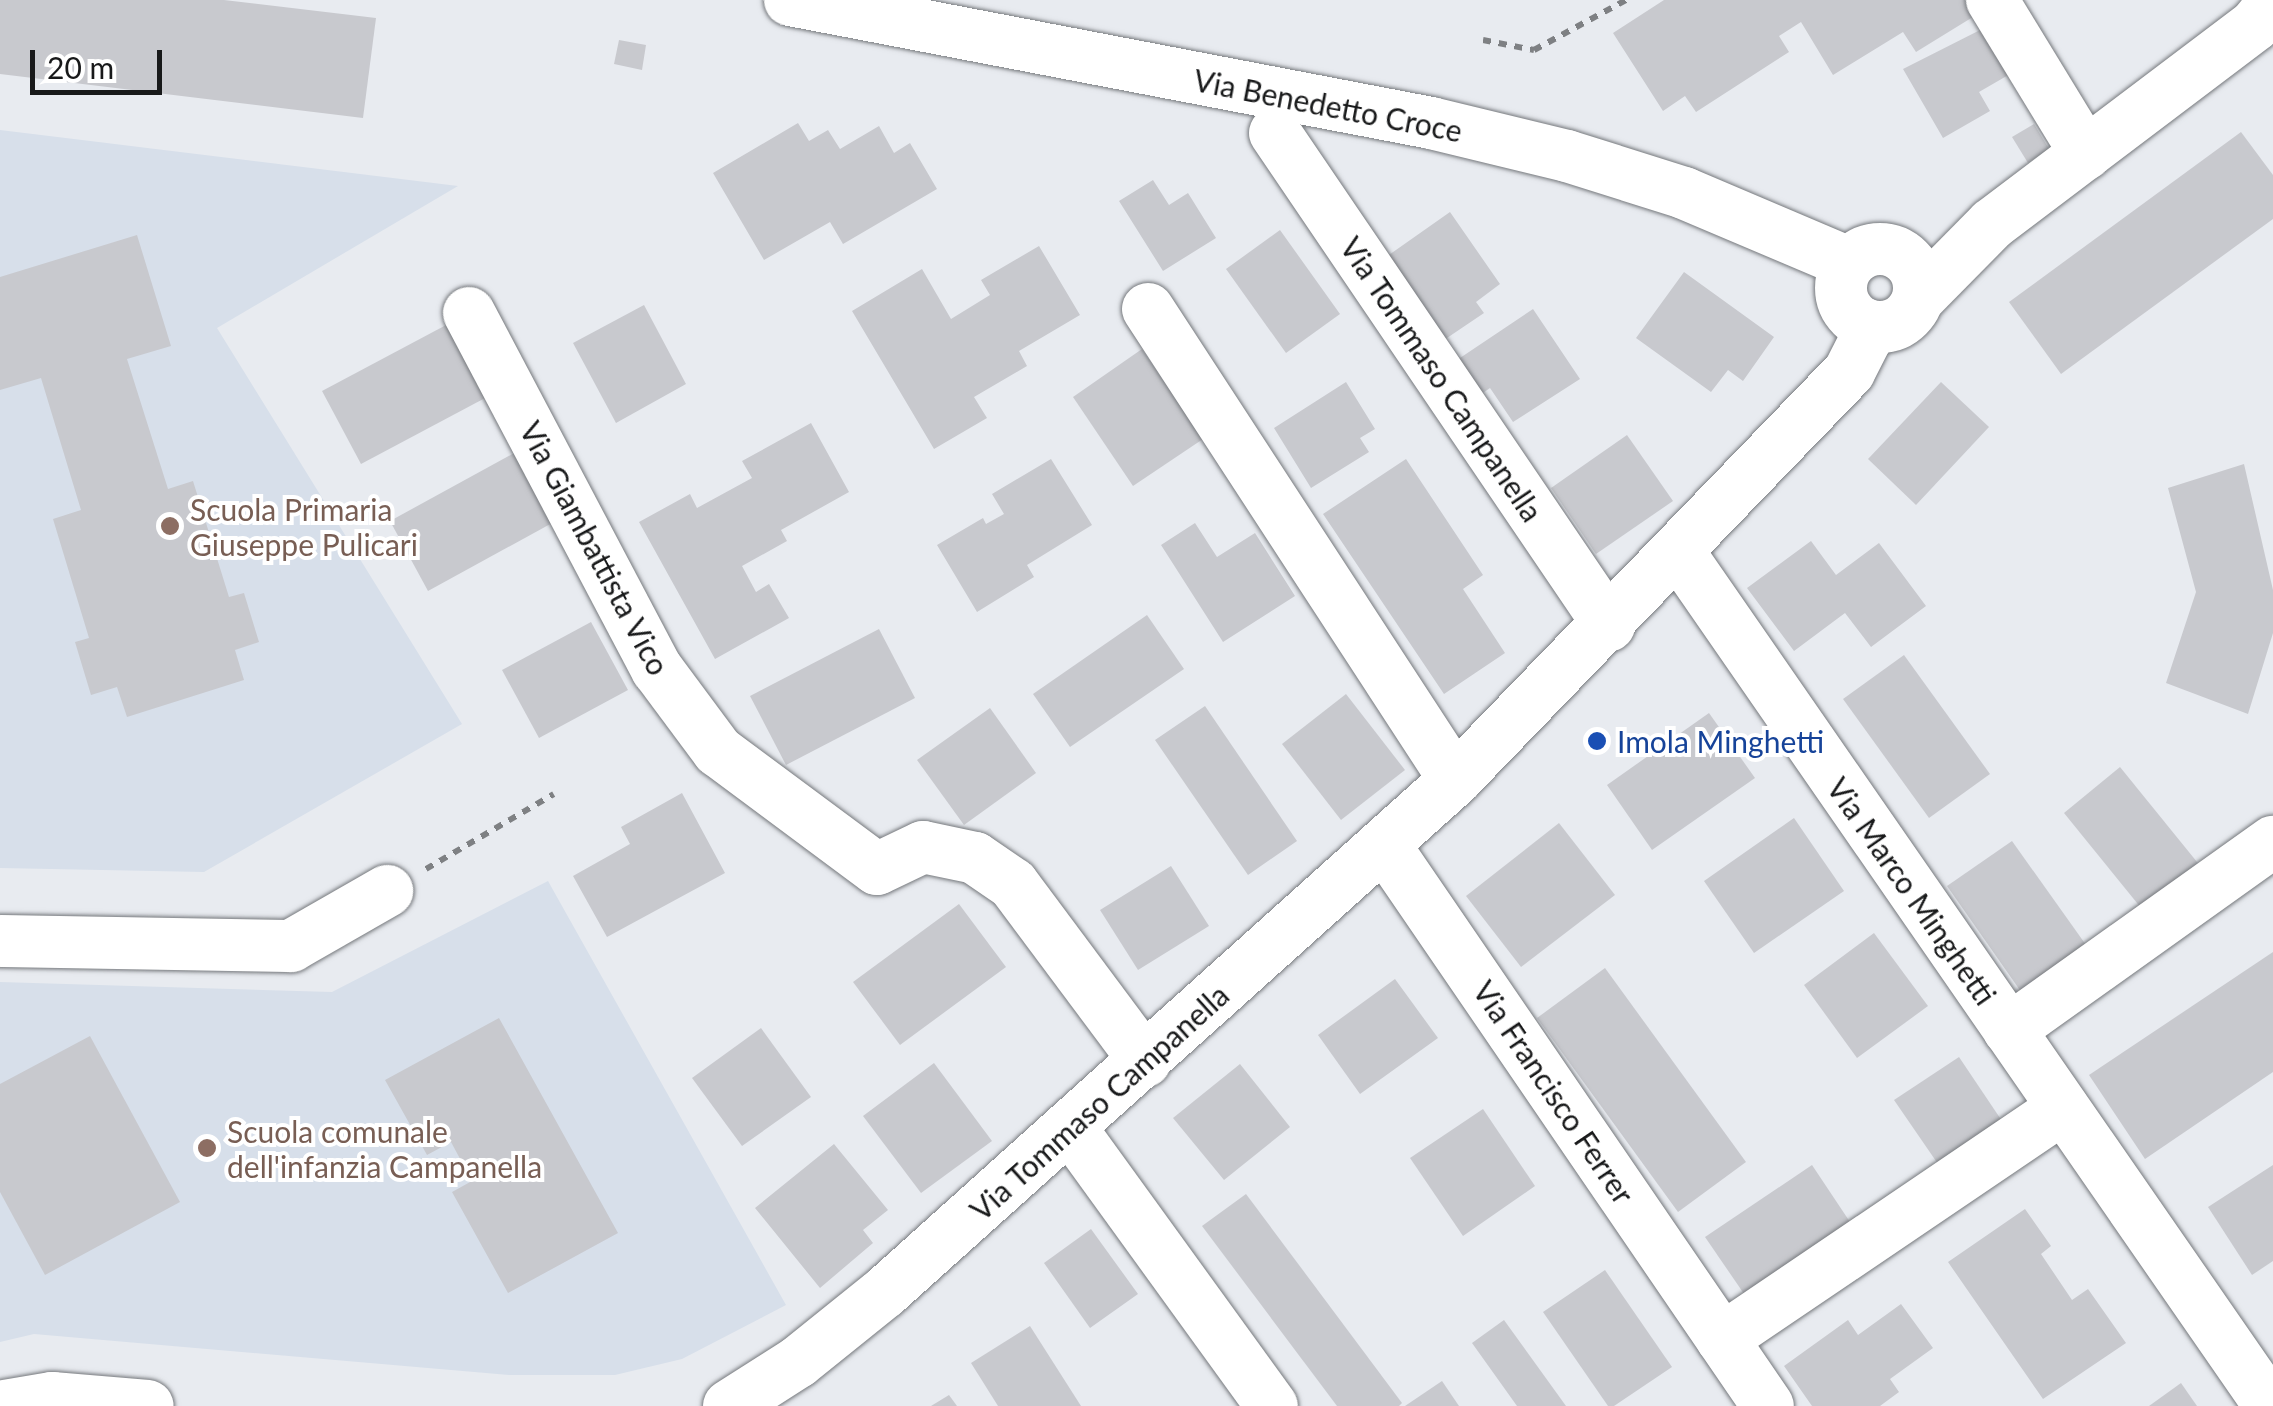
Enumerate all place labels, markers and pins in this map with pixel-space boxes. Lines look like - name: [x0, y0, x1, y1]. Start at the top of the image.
- place label: Scuola Primaria Giuseppe Pulicari: [190, 491, 418, 562]
- marker: Scuola Primaria Giuseppe Pulicari: [159, 515, 181, 537]
- place label: Imola Minghetti: [1617, 723, 1824, 759]
- marker: Imola Minghetti: [1586, 730, 1608, 752]
- place label: Scuola comunale dell'infanzia Campanella: [227, 1113, 542, 1184]
- marker: Scuola comunale dell'infanzia Campanella: [196, 1137, 218, 1159]

